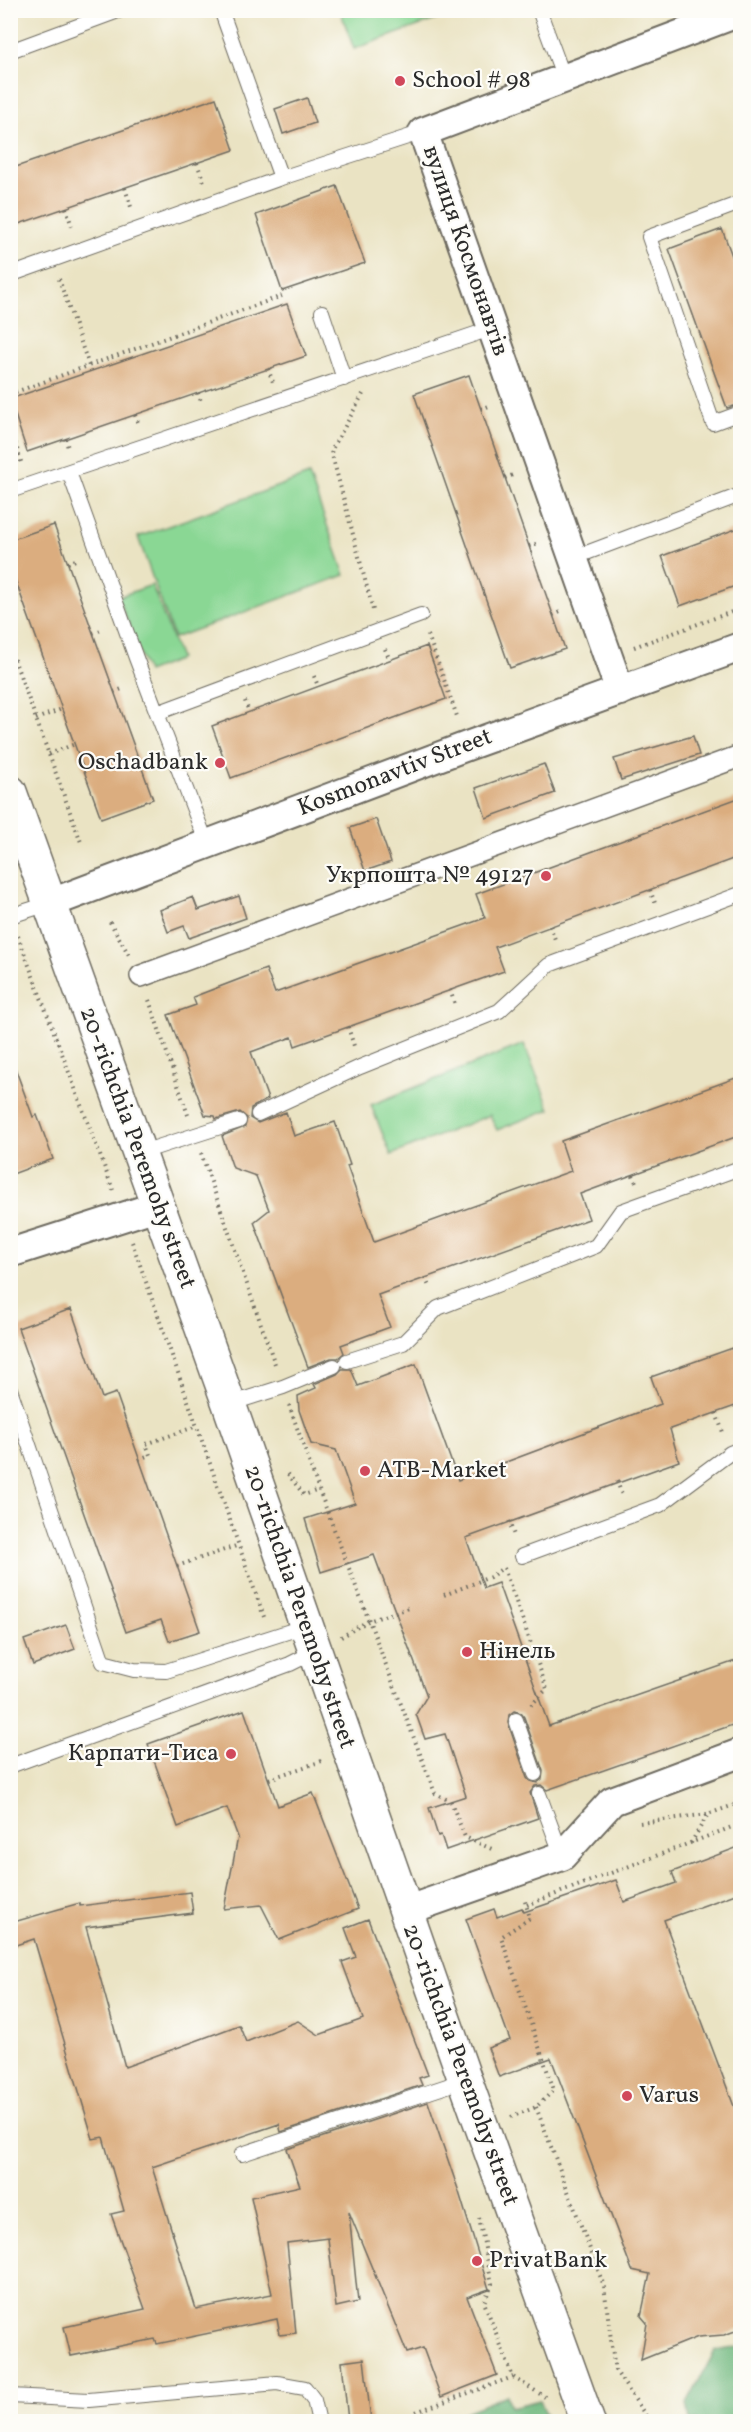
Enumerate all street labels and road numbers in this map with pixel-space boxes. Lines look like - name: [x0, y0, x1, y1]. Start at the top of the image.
- street label: вулиця Космонавтів: [413, 141, 517, 361]
- street label: Kosmonavtiv Street: [293, 720, 497, 826]
- street label: 20-richchia Peremohy street: [70, 1002, 204, 1294]
- street label: 20-richchia Peremohy street: [234, 1460, 364, 1754]
- street label: 20-richchia Peremohy street: [393, 1919, 527, 2211]

